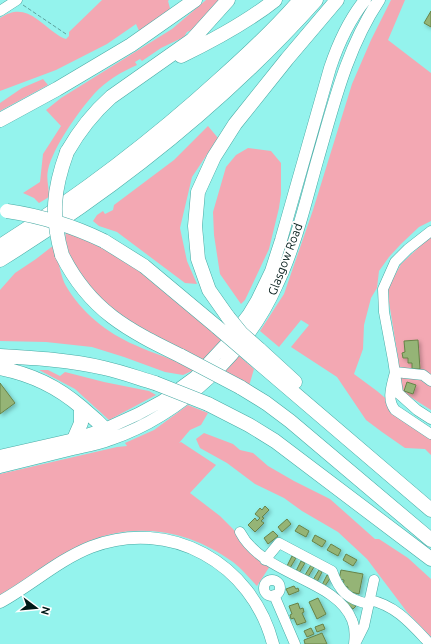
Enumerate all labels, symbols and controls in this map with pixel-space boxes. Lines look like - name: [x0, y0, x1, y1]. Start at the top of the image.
- street label: Glasgow Road: [265, 221, 305, 297]
- north arrow: [16, 588, 56, 628]
- text: N: [39, 605, 53, 616]

